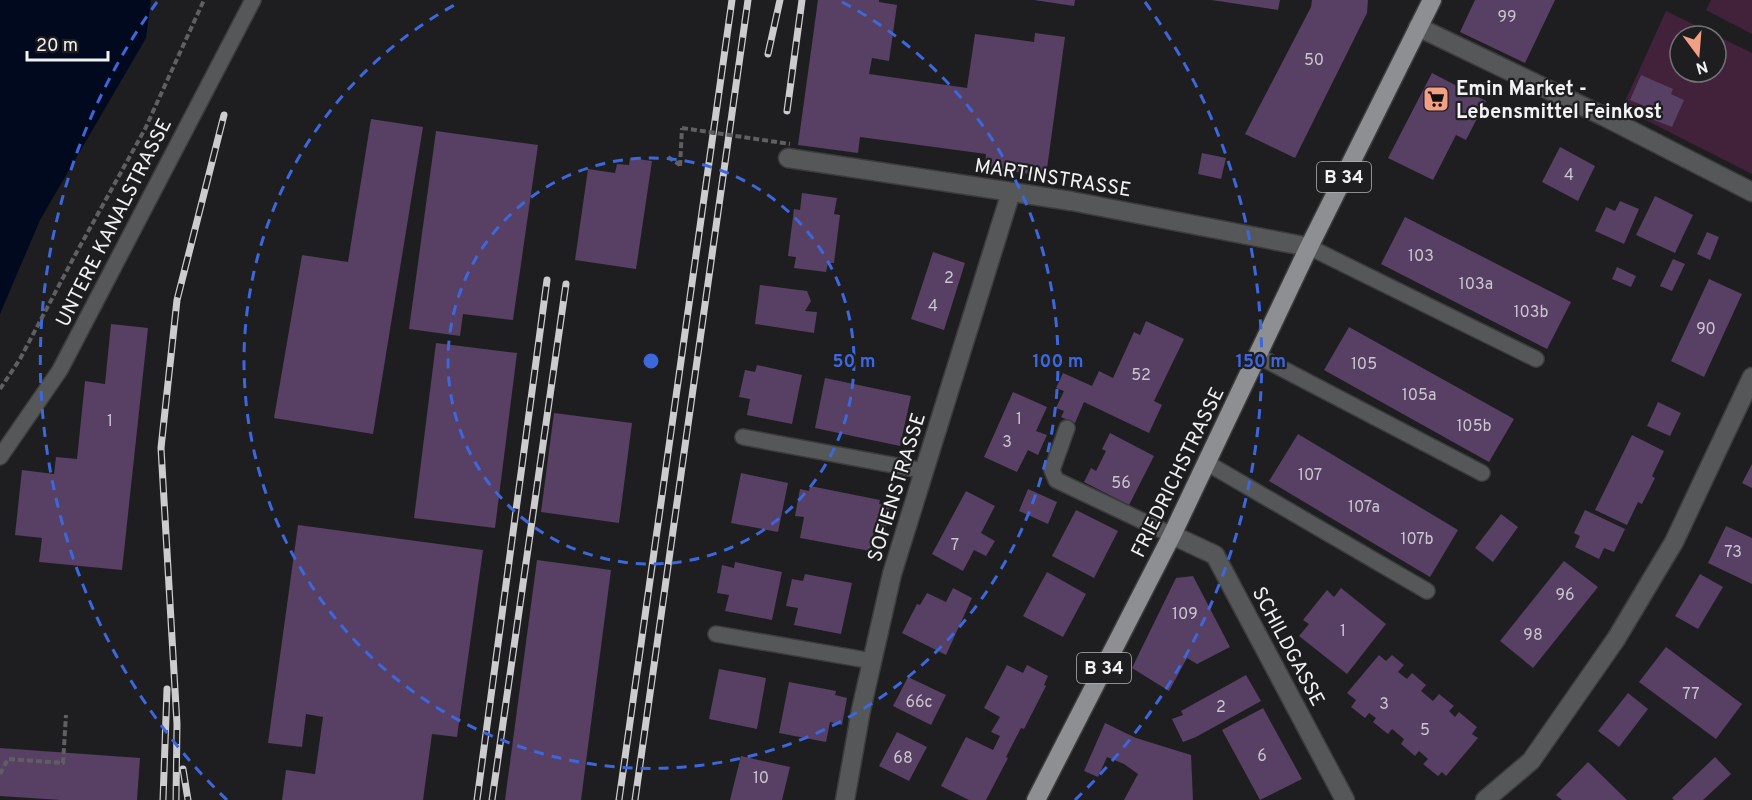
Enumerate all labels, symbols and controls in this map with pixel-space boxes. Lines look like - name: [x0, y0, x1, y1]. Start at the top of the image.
- house number: 99: [1497, 8, 1517, 28]
- scale bar: [27, 24, 108, 62]
- north arrow: [1668, 24, 1728, 84]
- text: 20 m: [36, 35, 78, 58]
- house number: 50: [1304, 51, 1324, 71]
- text: N: [1693, 55, 1710, 78]
- place label: Emin Market - Lebensmittel Feinkost: [1456, 77, 1662, 126]
- supermarket icon: Emin Market - Lebensmittel Feinkost: [1421, 84, 1451, 114]
- street label: UNTERE KANALSTRASSE: [51, 114, 179, 332]
- street label: MARTINSTRASSE: [973, 154, 1133, 204]
- road number: B 34: [1317, 162, 1371, 192]
- house number: 4: [1564, 166, 1574, 186]
- house number: 103: [1408, 247, 1434, 267]
- house number: 2: [944, 269, 954, 289]
- house number: 103a: [1459, 275, 1493, 295]
- house number: 4: [928, 297, 938, 317]
- house number: 103b: [1514, 303, 1548, 323]
- house number: 90: [1696, 320, 1716, 340]
- centre of rings: [641, 351, 661, 371]
- text: 50 m: [832, 351, 876, 374]
- text: 100 m: [1032, 351, 1084, 374]
- text: 150 m: [1236, 351, 1286, 374]
- house number: 105: [1351, 355, 1377, 375]
- house number: 52: [1131, 366, 1151, 386]
- street label: FRIEDRICHSTRASSE: [1126, 383, 1231, 562]
- house number: 105a: [1402, 386, 1436, 406]
- street label: SOFIENSTRASSE: [863, 410, 933, 565]
- house number: 1: [1016, 410, 1022, 430]
- house number: 1: [107, 412, 113, 432]
- house number: 105b: [1456, 417, 1492, 437]
- house number: 3: [1002, 433, 1012, 453]
- house number: 107: [1298, 466, 1322, 486]
- house number: 56: [1111, 474, 1131, 494]
- house number: 107a: [1348, 498, 1380, 518]
- house number: 107b: [1400, 530, 1434, 550]
- house number: 7: [951, 536, 959, 556]
- house number: 73: [1724, 543, 1742, 563]
- street label: SCHILDGASSE: [1245, 583, 1330, 711]
- house number: 96: [1555, 586, 1575, 606]
- house number: 109: [1172, 605, 1198, 625]
- house number: 1: [1340, 622, 1346, 642]
- house number: 98: [1523, 626, 1543, 646]
- road number: B 34: [1077, 653, 1131, 683]
- house number: 77: [1682, 685, 1700, 705]
- house number: 66c: [905, 693, 933, 713]
- house number: 3: [1379, 695, 1389, 715]
- house number: 2: [1216, 698, 1226, 718]
- house number: 5: [1420, 721, 1430, 741]
- house number: 6: [1257, 747, 1267, 767]
- house number: 68: [893, 749, 913, 769]
- house number: 10: [753, 769, 769, 789]

